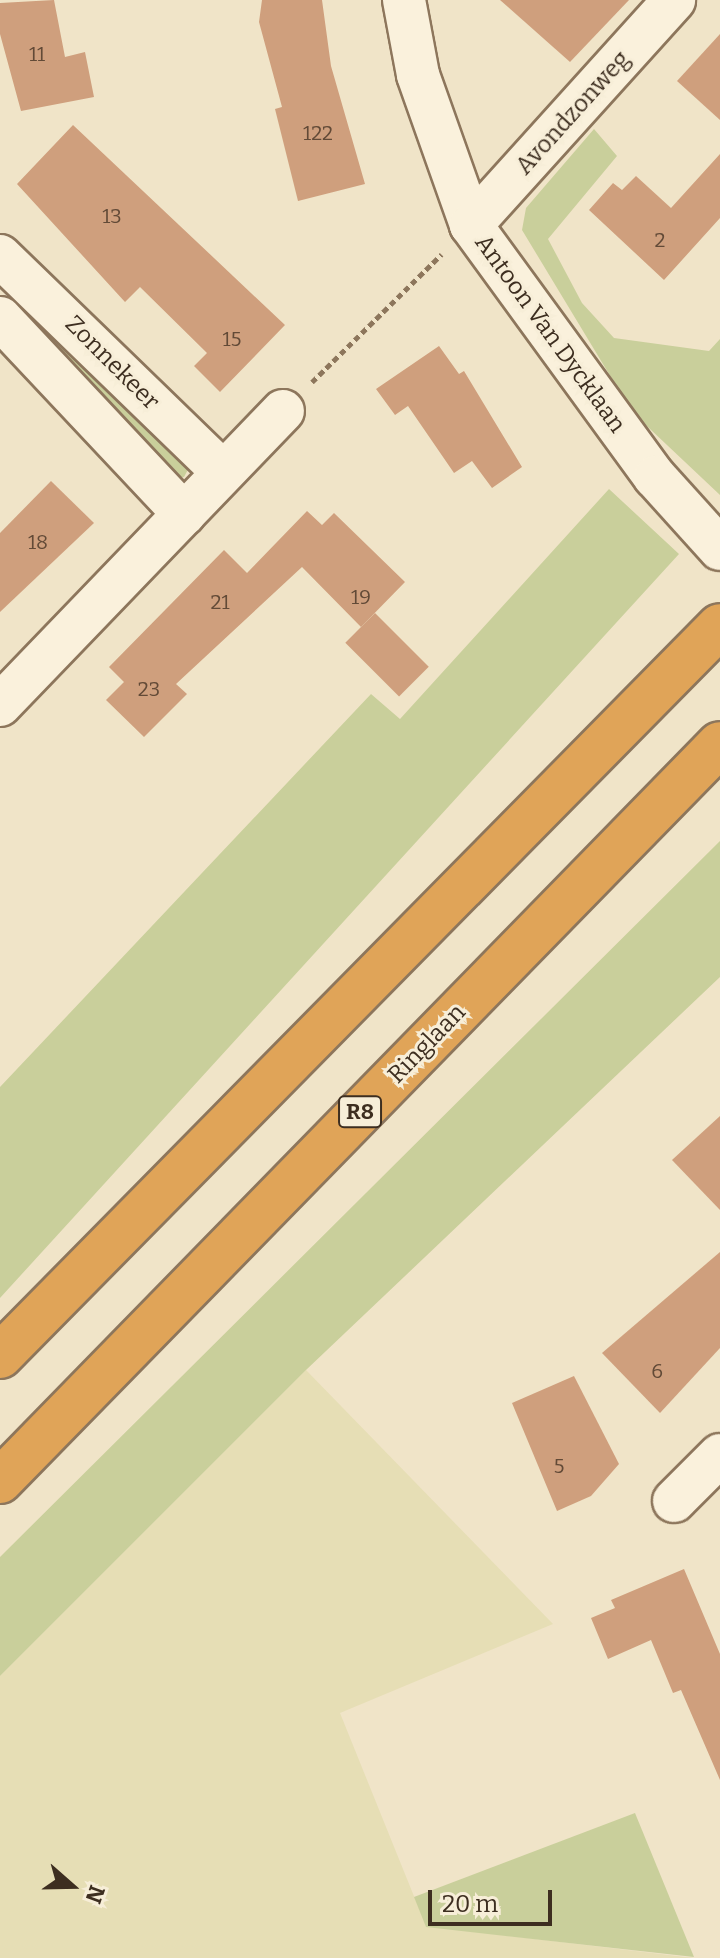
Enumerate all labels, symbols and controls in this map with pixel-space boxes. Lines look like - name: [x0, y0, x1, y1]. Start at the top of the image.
- house number: 11: [29, 42, 45, 66]
- street label: Avondzonweg: [510, 45, 636, 181]
- house number: 122: [303, 121, 333, 145]
- house number: 13: [102, 204, 122, 228]
- house number: 2: [655, 228, 665, 252]
- street label: Antoon Van Dycklaan: [469, 229, 631, 439]
- street label: Zonnekeer: [59, 310, 165, 416]
- house number: 15: [223, 327, 241, 351]
- house number: 18: [28, 530, 48, 554]
- house number: 19: [351, 585, 371, 609]
- house number: 21: [211, 590, 229, 614]
- house number: 23: [138, 677, 160, 701]
- street label: Ringlaan: [382, 998, 472, 1090]
- road number: R8: [338, 1094, 382, 1130]
- house number: 6: [651, 1359, 663, 1383]
- house number: 5: [554, 1454, 564, 1478]
- north arrow: [32, 1846, 112, 1926]
- scale bar: [432, 1874, 556, 1924]
- text: N: [79, 1882, 111, 1907]
- text: 20 m: [442, 1890, 498, 1918]

